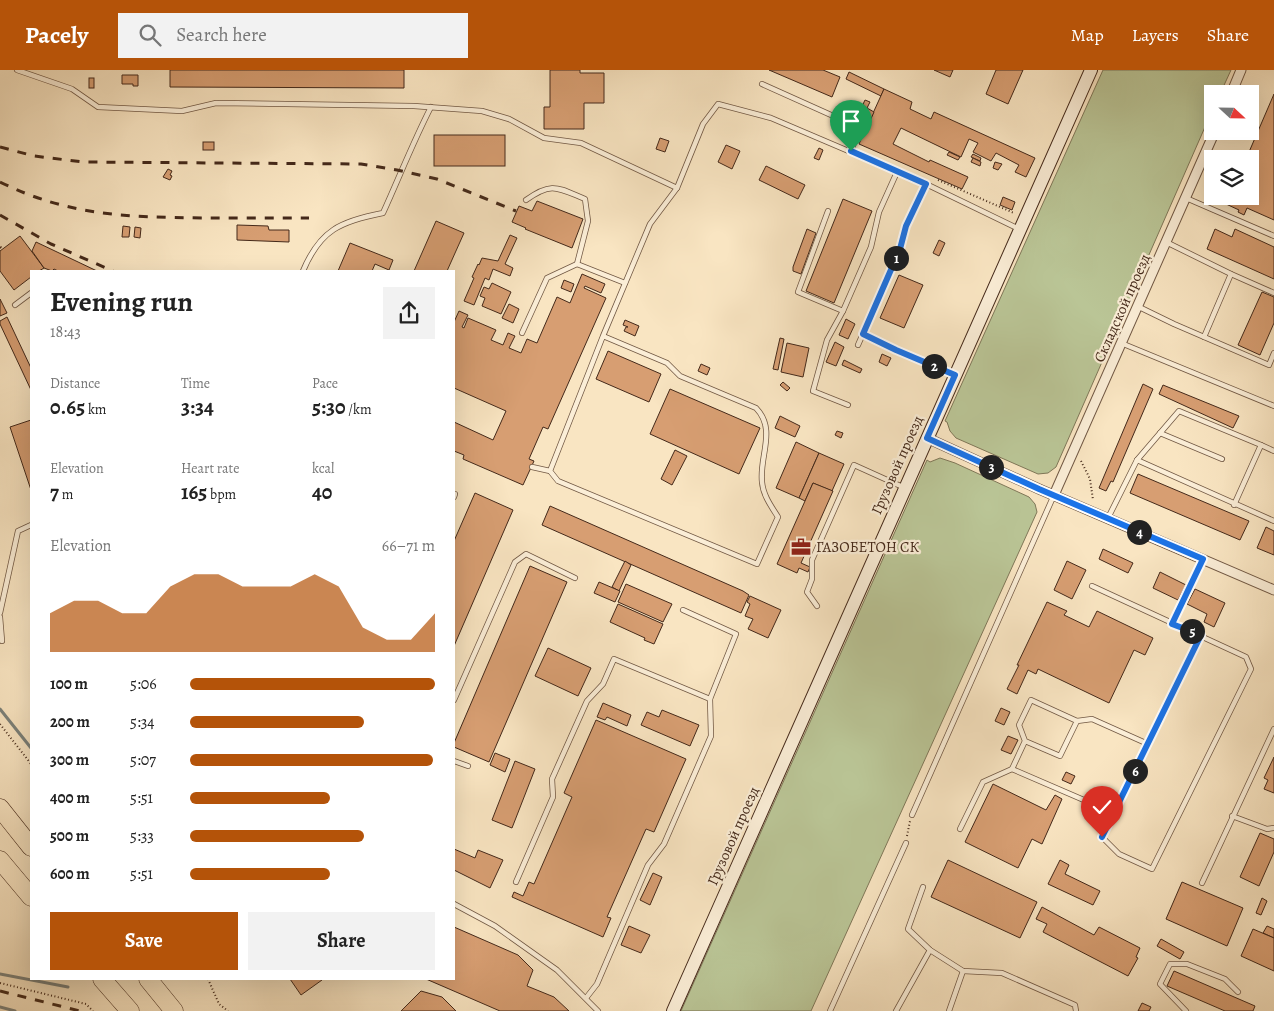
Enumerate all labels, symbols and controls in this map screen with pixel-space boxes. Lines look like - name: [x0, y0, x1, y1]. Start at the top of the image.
- search box: [118, 13, 468, 58]
- text: Pacely: [25, 19, 88, 51]
- icon: search: [136, 21, 164, 49]
- text: Search here: [176, 22, 267, 48]
- text: Map: [1071, 23, 1104, 47]
- text: Layers: [1132, 23, 1179, 47]
- text: Share: [1207, 23, 1249, 47]
- north arrow: [1204, 85, 1259, 140]
- map controls: [1204, 85, 1259, 205]
- pin: [830, 100, 872, 151]
- icon: arrive: [837, 107, 865, 135]
- button: layers: [1204, 150, 1259, 205]
- pin: 1: [884, 246, 908, 270]
- text: 1: [894, 249, 899, 268]
- street label: Складской проезд: [1089, 251, 1155, 365]
- text: Evening run: [50, 283, 193, 321]
- button: share: [383, 287, 435, 339]
- text: 18:43: [50, 321, 81, 343]
- pin: 2: [922, 354, 946, 378]
- text: 2: [931, 357, 938, 376]
- text: Distance: [50, 374, 100, 393]
- text: Time: [181, 374, 210, 393]
- text: Pace: [312, 374, 338, 393]
- text: 0.65: [50, 393, 85, 421]
- text: 3:34: [181, 393, 214, 421]
- text: 5:30: [312, 393, 346, 421]
- text: km: [85, 400, 107, 419]
- text: /km: [346, 400, 372, 419]
- street label: Грузовой проезд: [866, 412, 928, 518]
- pin: 3: [978, 454, 1004, 480]
- text: 3: [988, 458, 995, 477]
- text: Elevation: [50, 459, 104, 478]
- text: Heart rate: [181, 459, 239, 478]
- text: kcal: [312, 459, 334, 478]
- text: 7: [50, 478, 59, 506]
- text: 165: [181, 478, 207, 506]
- text: 40: [312, 478, 332, 506]
- text: m: [59, 485, 73, 504]
- text: bpm: [207, 485, 236, 504]
- pin: 4: [1126, 520, 1152, 544]
- text: 4: [1136, 523, 1143, 542]
- text: Elevation: [50, 535, 111, 557]
- text: 66–71 m: [382, 535, 435, 557]
- office icon: ГАЗОБЕТОН СК: [790, 536, 812, 558]
- place label: ГАЗОБЕТОН СК: [816, 537, 919, 557]
- pin: 5: [1180, 618, 1204, 644]
- text: 5: [1190, 622, 1195, 641]
- text: 100 m: [50, 673, 88, 695]
- text: 5:06: [130, 673, 157, 695]
- text: 200 m: [50, 711, 90, 733]
- text: 5:34: [130, 711, 155, 733]
- text: 300 m: [50, 749, 89, 771]
- text: 5:07: [130, 749, 156, 771]
- pin: 6: [1122, 758, 1148, 784]
- text: 6: [1132, 762, 1139, 781]
- street label: Грузовой проезд: [702, 783, 764, 889]
- pin: [1081, 786, 1123, 837]
- text: 400 m: [50, 787, 90, 809]
- text: 5:51: [130, 787, 153, 809]
- icon: check: [1088, 793, 1116, 821]
- text: 500 m: [50, 825, 89, 847]
- text: 5:33: [130, 825, 154, 847]
- text: 600 m: [50, 863, 90, 885]
- text: 5:51: [130, 863, 153, 885]
- button: Save: [50, 912, 238, 970]
- button: Share: [248, 912, 435, 970]

